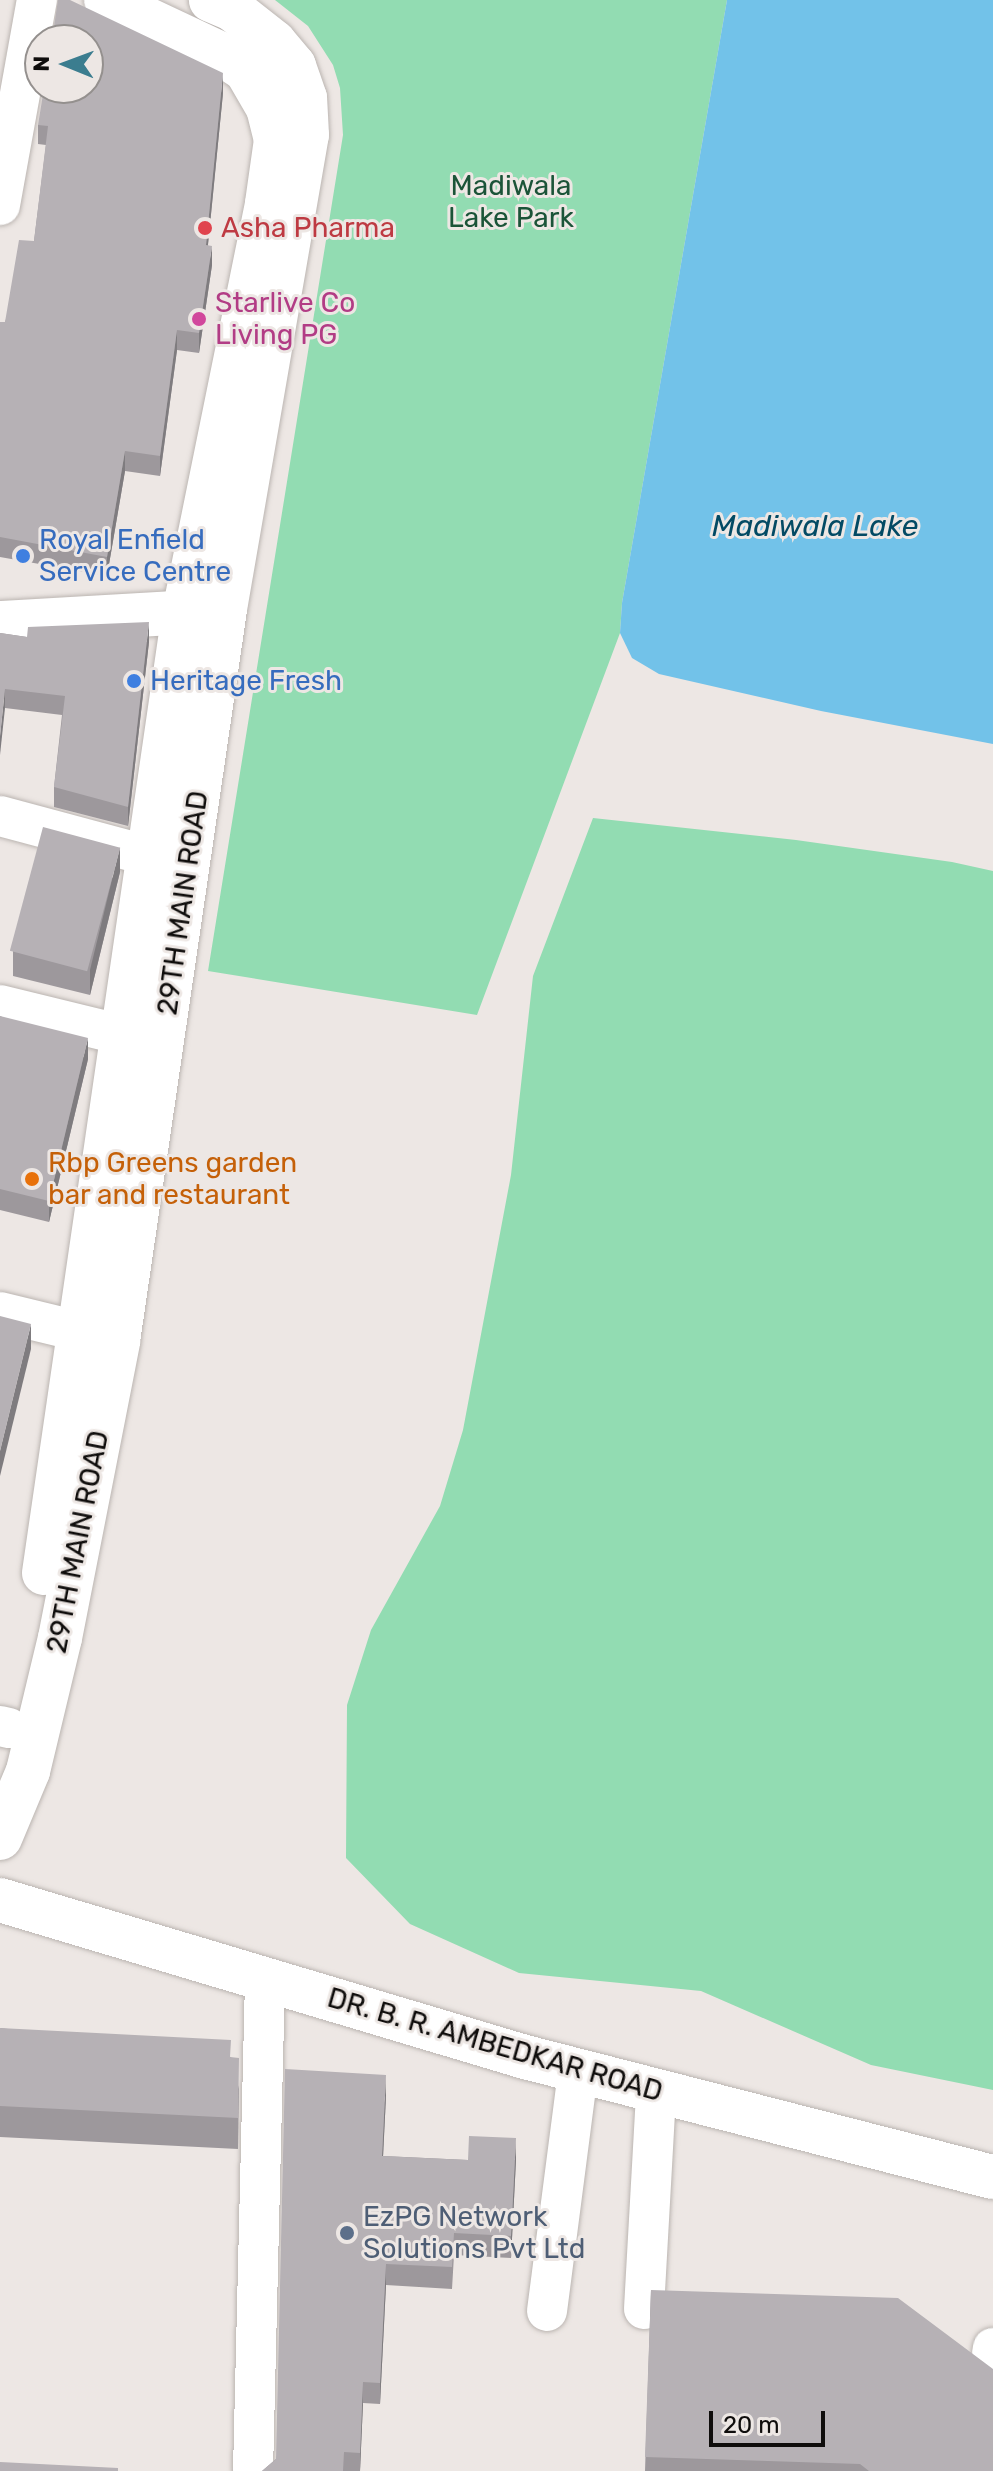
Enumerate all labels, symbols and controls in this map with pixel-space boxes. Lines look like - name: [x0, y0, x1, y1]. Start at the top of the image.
- north arrow: [24, 24, 104, 104]
- text: N: [28, 55, 55, 72]
- park label: Madiwala Lake Park: [448, 169, 574, 235]
- place label: Asha Pharma: [221, 211, 395, 245]
- marker: Asha Pharma: [196, 219, 214, 237]
- place label: Starlive Co Living PG: [215, 286, 355, 352]
- marker: Starlive Co Living PG: [190, 310, 208, 328]
- water label: Madiwala Lake: [712, 508, 918, 544]
- place label: Royal Enfield Service Centre: [39, 523, 231, 589]
- marker: Royal Enfield Service Centre: [14, 547, 32, 565]
- place label: Heritage Fresh: [150, 664, 342, 698]
- marker: Heritage Fresh: [125, 672, 143, 690]
- street label: 29TH MAIN ROAD: [151, 789, 215, 1017]
- place label: Rbp Greens garden bar and restaurant: [48, 1146, 297, 1212]
- marker: Rbp Greens garden bar and restaurant: [23, 1170, 41, 1188]
- street label: 29TH MAIN ROAD: [40, 1428, 116, 1656]
- street label: DR. B. R. AMBEDKAR ROAD: [323, 1981, 667, 2109]
- place label: EzPG Network Solutions Pvt Ltd: [363, 2200, 585, 2266]
- marker: EzPG Network Solutions Pvt Ltd: [338, 2224, 356, 2242]
- scale bar: [713, 2395, 829, 2445]
- text: 20 m: [723, 2411, 780, 2439]

